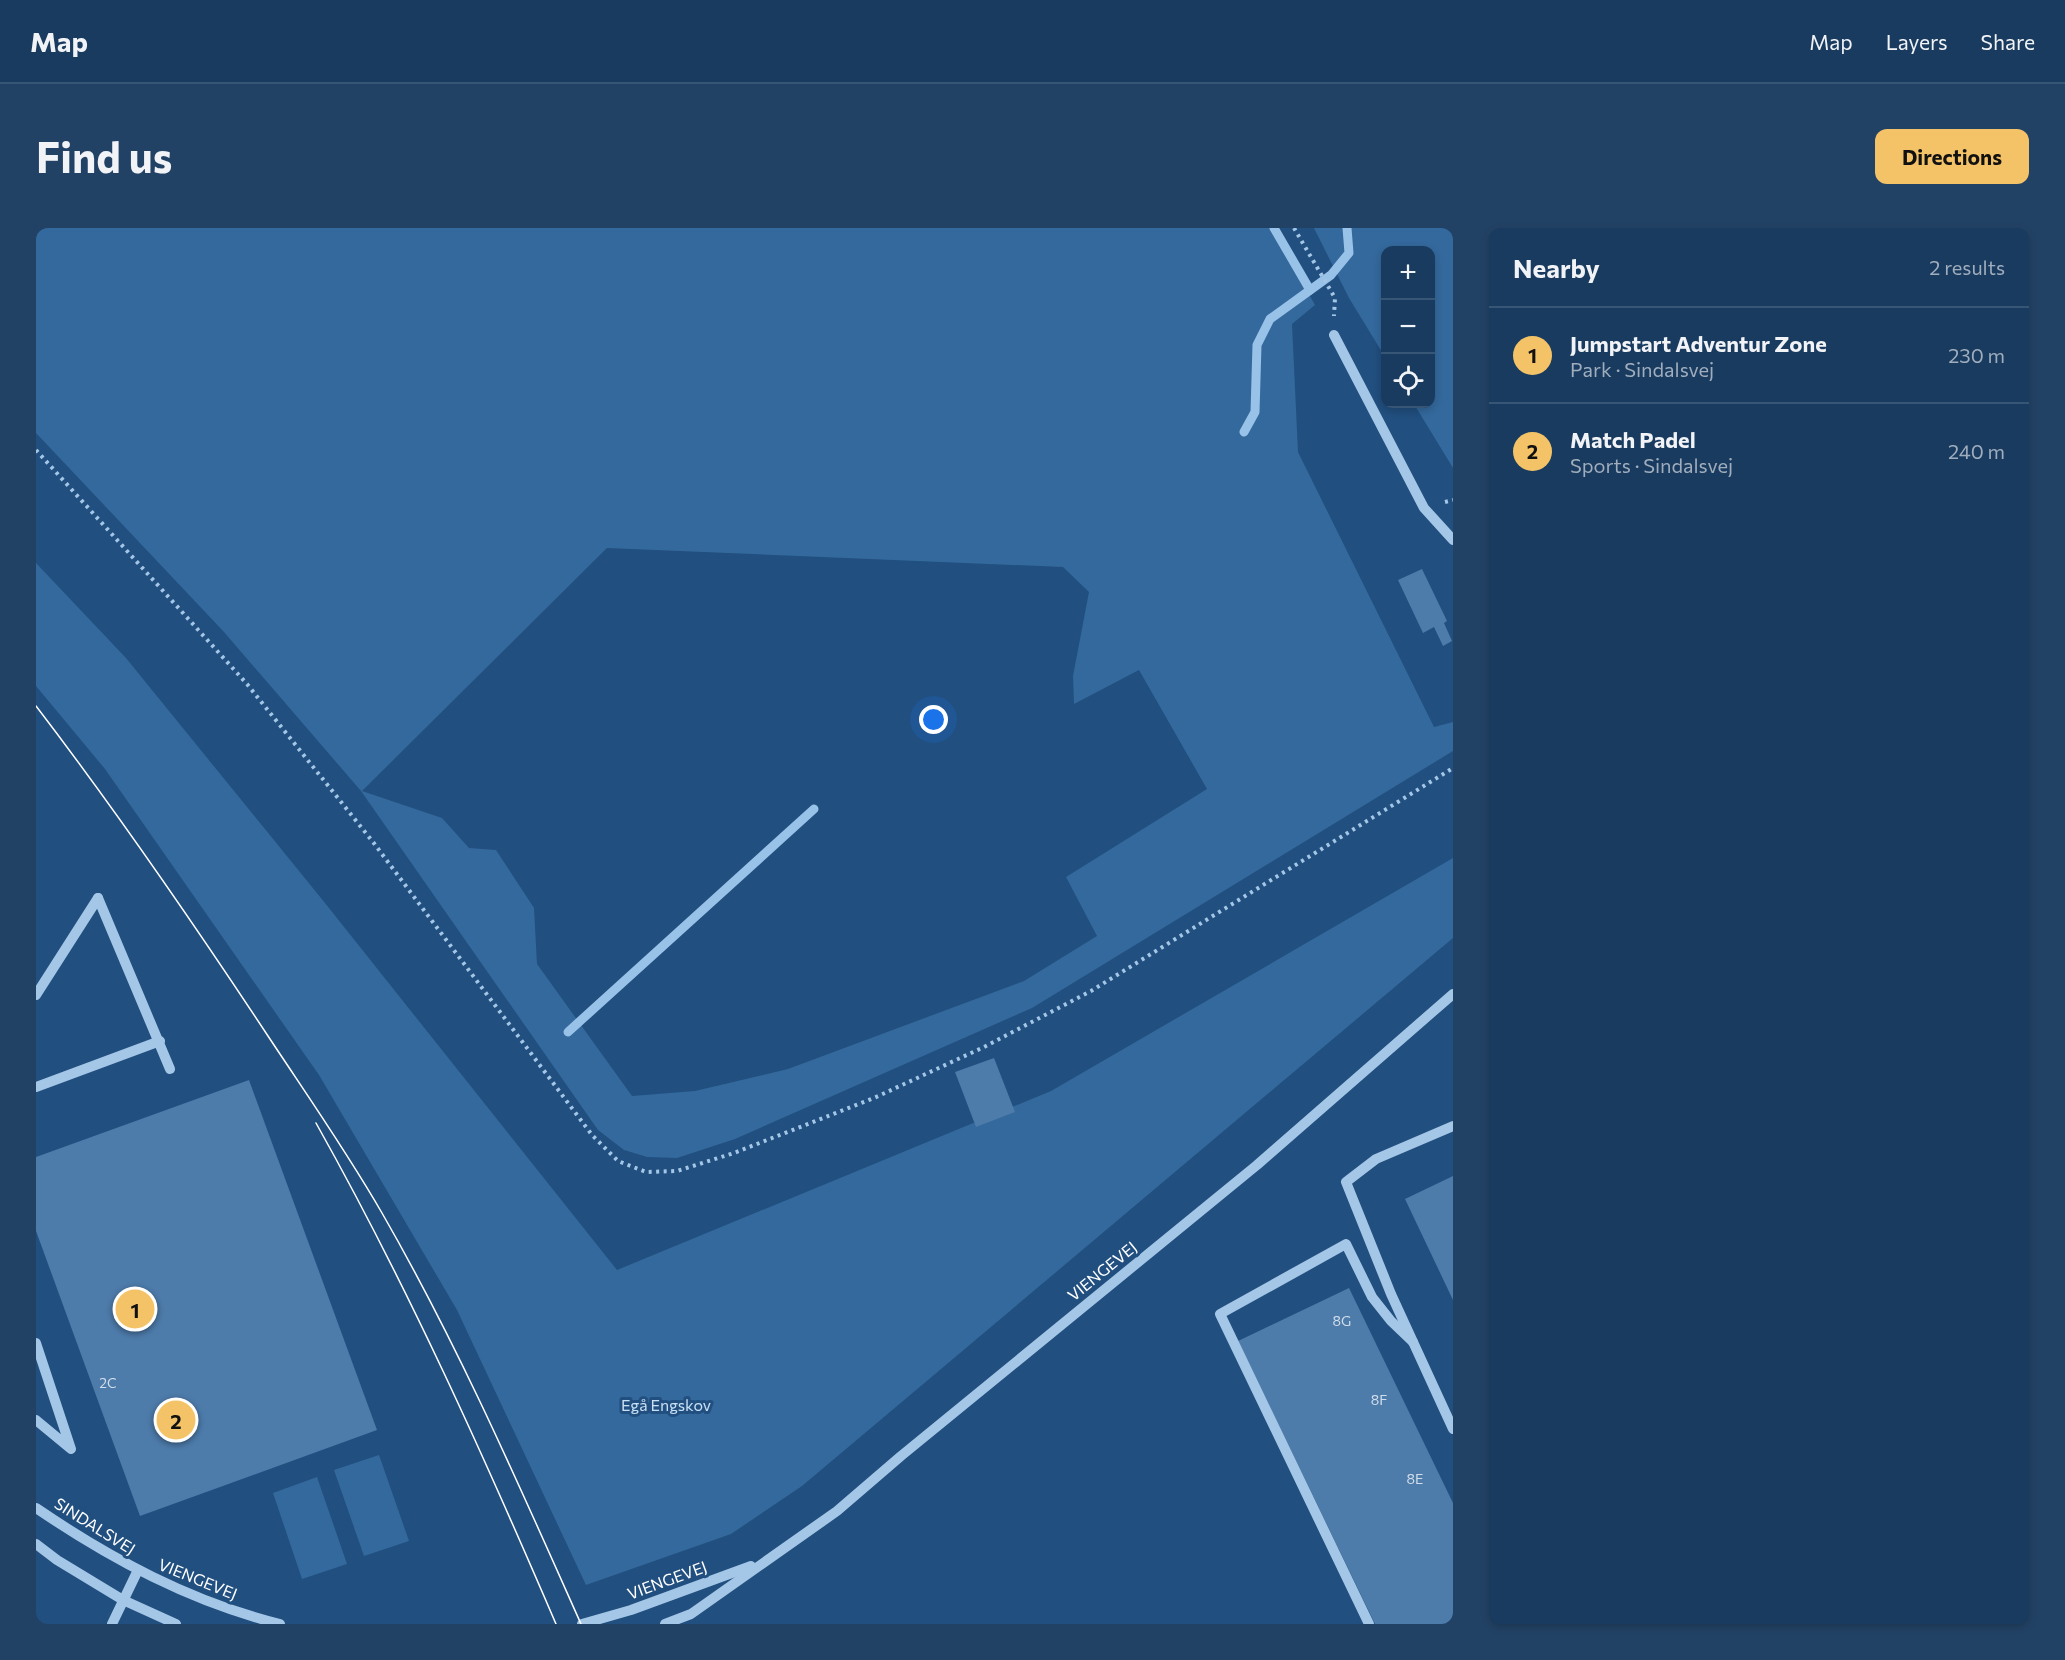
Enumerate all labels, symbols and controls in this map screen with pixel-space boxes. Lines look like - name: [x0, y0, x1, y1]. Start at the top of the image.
- text: Map: [30, 24, 88, 58]
- text: Map: [1809, 29, 1853, 54]
- text: Layers: [1886, 29, 1948, 54]
- text: Share: [1981, 29, 2035, 54]
- button: Directions: [1875, 129, 2029, 184]
- text: Find us: [36, 130, 172, 182]
- map controls: [1381, 246, 1435, 408]
- button: +: [1381, 246, 1435, 300]
- text: Nearby: [1513, 252, 1600, 283]
- text: 2 results: [1929, 255, 2005, 279]
- button: −: [1381, 300, 1435, 354]
- text: Jumpstart Adventur Zone: [1570, 330, 1827, 357]
- text: 1: [1528, 343, 1537, 367]
- text: 230 m: [1948, 343, 2005, 367]
- button: locate: [1381, 354, 1435, 408]
- text: Park · Sindalsvej: [1570, 357, 1714, 381]
- text: Match Padel: [1570, 426, 1696, 453]
- text: 2: [1527, 439, 1538, 463]
- text: 240 m: [1948, 439, 2005, 463]
- text: Sports · Sindalsvej: [1570, 453, 1733, 477]
- your location: [919, 705, 948, 734]
- street label: VIENGEVEJ: [1063, 1237, 1140, 1304]
- pin: 1: [116, 1286, 154, 1332]
- house number: 8G: [1333, 1312, 1351, 1329]
- house number: 2C: [99, 1374, 117, 1391]
- house number: 8F: [1371, 1391, 1387, 1408]
- park label: Egå Engskov: [621, 1395, 711, 1414]
- pin: 2: [156, 1398, 196, 1442]
- house number: 8E: [1407, 1470, 1423, 1487]
- street label: SINDALSVEJ: [51, 1493, 139, 1558]
- street label: VIENGEVEJ: [156, 1554, 240, 1603]
- street label: VIENGEVEJ: [624, 1556, 709, 1603]

